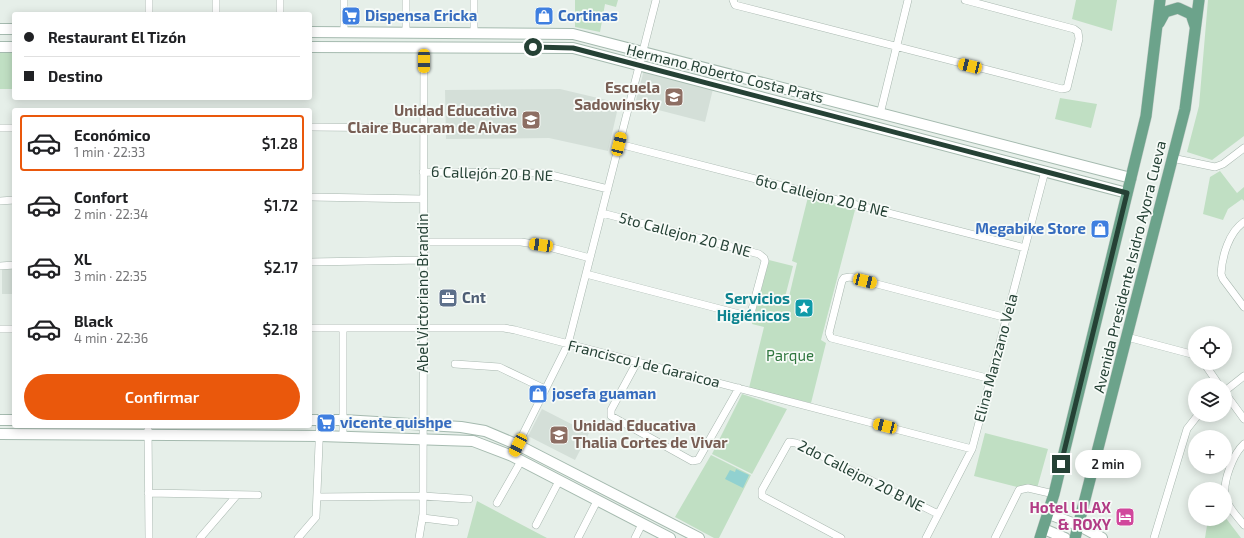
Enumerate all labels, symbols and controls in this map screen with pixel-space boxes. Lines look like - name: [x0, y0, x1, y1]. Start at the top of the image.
- supermarket icon: Dispensa Ericka: [340, 5, 362, 27]
- shop icon: Cortinas: [533, 5, 555, 27]
- place label: Dispensa Ericka: [365, 6, 477, 24]
- place label: Cortinas: [558, 6, 618, 24]
- text: Restaurant El Tizón: [48, 28, 186, 46]
- route start: [524, 38, 542, 56]
- street label: Hermano Roberto Costa Prats: [625, 40, 826, 106]
- car: [418, 49, 430, 73]
- car: [957, 57, 983, 75]
- text: Destino: [48, 67, 103, 85]
- place label: Escuela Sadowinsky: [574, 78, 660, 114]
- school or university icon: Escuela Sadowinsky: [663, 86, 685, 108]
- place label: Unidad Educativa Claire Bucaram de Aivas: [347, 101, 517, 136]
- school or university icon: Unidad Educativa Claire Bucaram de Aivas: [520, 109, 542, 131]
- icon: car: [26, 125, 62, 161]
- text: Económico: [74, 126, 151, 144]
- car: [610, 131, 628, 157]
- text: $1.28: [262, 134, 298, 152]
- street label: Avenida Presidente Isidro Ayora Cueva: [1089, 139, 1169, 395]
- text: 1 min · 22:33: [74, 144, 145, 160]
- street label: 6 Callejón 20 B NE: [430, 162, 554, 185]
- street label: 6to Callejon 20 B NE: [754, 170, 891, 221]
- icon: car: [26, 187, 62, 223]
- text: Confort: [74, 188, 128, 206]
- text: $1.72: [264, 196, 298, 214]
- text: 2 min · 22:34: [74, 206, 148, 222]
- street label: 5to Callejon 20 B NE: [617, 208, 753, 261]
- street label: Abel Victoriano Brandin: [413, 213, 431, 373]
- shop icon: Megabike Store: [1089, 218, 1111, 240]
- place label: Megabike Store: [975, 219, 1086, 237]
- car: [528, 237, 554, 253]
- icon: car: [26, 249, 62, 285]
- text: XL: [74, 250, 92, 268]
- text: $2.17: [264, 258, 298, 276]
- text: 3 min · 22:35: [74, 268, 147, 284]
- car: [852, 272, 878, 290]
- office icon: Cnt: [437, 287, 459, 309]
- place label: Cnt: [462, 288, 486, 306]
- place label: Servicios Higiénicos: [717, 289, 790, 324]
- street label: Elina Manzano Vela: [969, 291, 1021, 424]
- place icon: Servicios Higiénicos: [793, 297, 815, 319]
- icon: car: [26, 311, 62, 347]
- text: Black: [74, 312, 113, 330]
- text: $2.18: [262, 320, 298, 338]
- map controls: [1188, 326, 1232, 526]
- button: locate: [1188, 326, 1232, 370]
- text: 4 min · 22:36: [74, 330, 148, 346]
- street label: Francisco J de Garaicoa: [566, 335, 722, 391]
- park label: Parque: [766, 346, 814, 364]
- button: Confirmar: [24, 374, 300, 420]
- button: layers: [1188, 378, 1232, 422]
- shop icon: josefa guaman: [527, 383, 549, 405]
- place label: josefa guaman: [552, 384, 656, 402]
- supermarket icon: vicente quishpe: [315, 412, 337, 434]
- place label: vicente quishpe: [340, 413, 452, 431]
- place label: Unidad Educativa Thalia Cortes de Vivar: [573, 416, 728, 451]
- car: [872, 417, 898, 435]
- school or university icon: Unidad Educativa Thalia Cortes de Vivar: [548, 424, 570, 446]
- button: +: [1188, 430, 1232, 474]
- car: [507, 432, 529, 458]
- street label: 2do Callejon 20 B NE: [795, 435, 928, 516]
- callout: 2 min: [1075, 450, 1141, 478]
- route end: [1052, 455, 1070, 473]
- text: 2 min: [1092, 456, 1124, 472]
- button: −: [1188, 482, 1232, 526]
- place label: Hotel LILAX & ROXY: [1029, 498, 1112, 533]
- hotel icon: Hotel LILAX & ROXY: [1114, 506, 1136, 528]

